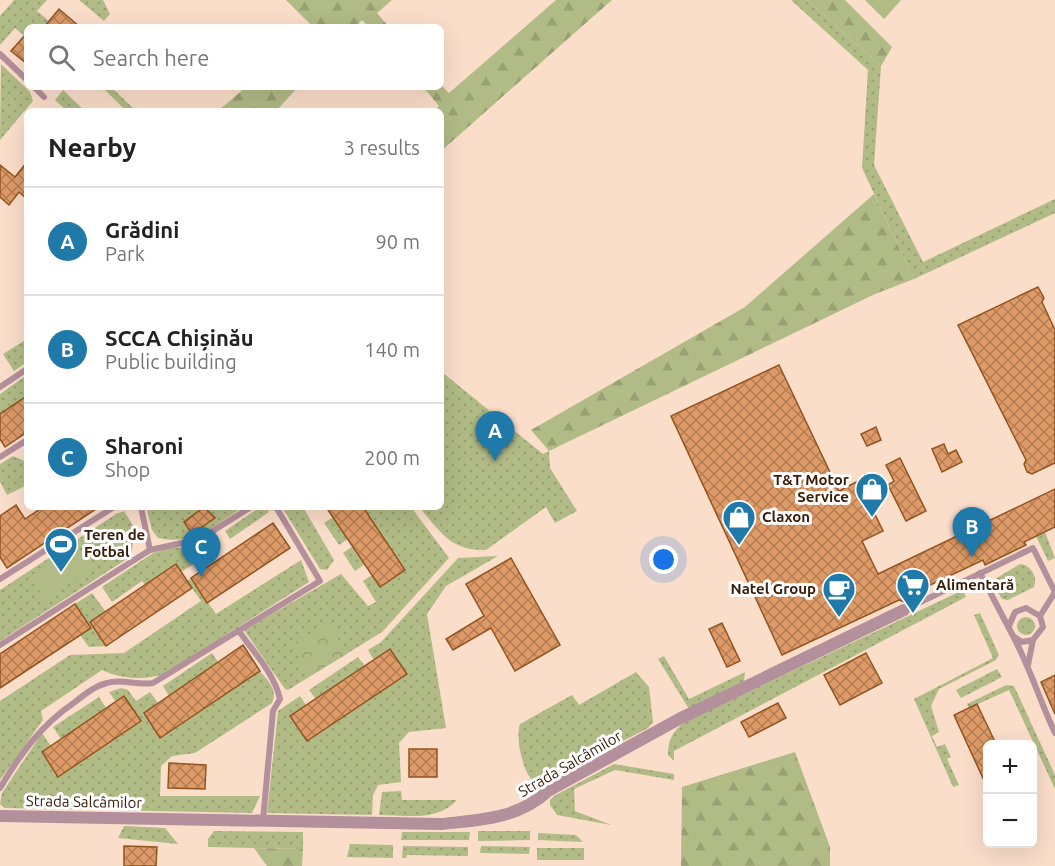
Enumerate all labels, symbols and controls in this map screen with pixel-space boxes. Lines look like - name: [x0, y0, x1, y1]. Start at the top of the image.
- search box: [24, 24, 444, 90]
- icon: search: [45, 41, 78, 74]
- text: Search here: [93, 45, 209, 70]
- text: Nearby: [48, 133, 136, 162]
- text: 3 results: [344, 136, 420, 159]
- text: Grădini: [105, 217, 179, 242]
- text: A: [60, 230, 75, 253]
- text: 90 m: [376, 230, 420, 253]
- text: Park: [105, 242, 145, 265]
- text: SCCA Chișinău: [105, 325, 254, 350]
- text: B: [61, 338, 74, 361]
- text: 140 m: [364, 338, 420, 361]
- text: Public building: [105, 350, 237, 373]
- pin: A: [476, 412, 514, 461]
- text: Sharoni: [105, 433, 183, 458]
- text: C: [61, 446, 74, 469]
- text: 200 m: [364, 446, 420, 469]
- text: Shop: [105, 458, 150, 481]
- place label: T&T Motor Service: [773, 471, 850, 505]
- shop icon: T&T Motor Service: [854, 471, 890, 518]
- shop icon: Claxon: [721, 499, 757, 546]
- place label: Claxon: [762, 508, 810, 525]
- pin: B: [952, 508, 992, 557]
- sports icon: Teren de Fotbal: [43, 526, 79, 573]
- place label: Teren de Fotbal: [84, 526, 145, 560]
- pin: C: [182, 528, 220, 577]
- your location: [649, 545, 678, 574]
- supermarket icon: Alimentară: [895, 567, 931, 614]
- cafe icon: Natel Group: [821, 571, 857, 618]
- place label: Alimentară: [936, 576, 1014, 593]
- place label: Natel Group: [730, 580, 816, 597]
- street label: Strada Salcâmilor: [515, 727, 625, 800]
- map controls: [983, 740, 1037, 848]
- button: +: [983, 740, 1037, 794]
- street label: Strada Salcâmilor: [26, 792, 143, 811]
- button: −: [983, 794, 1037, 848]

